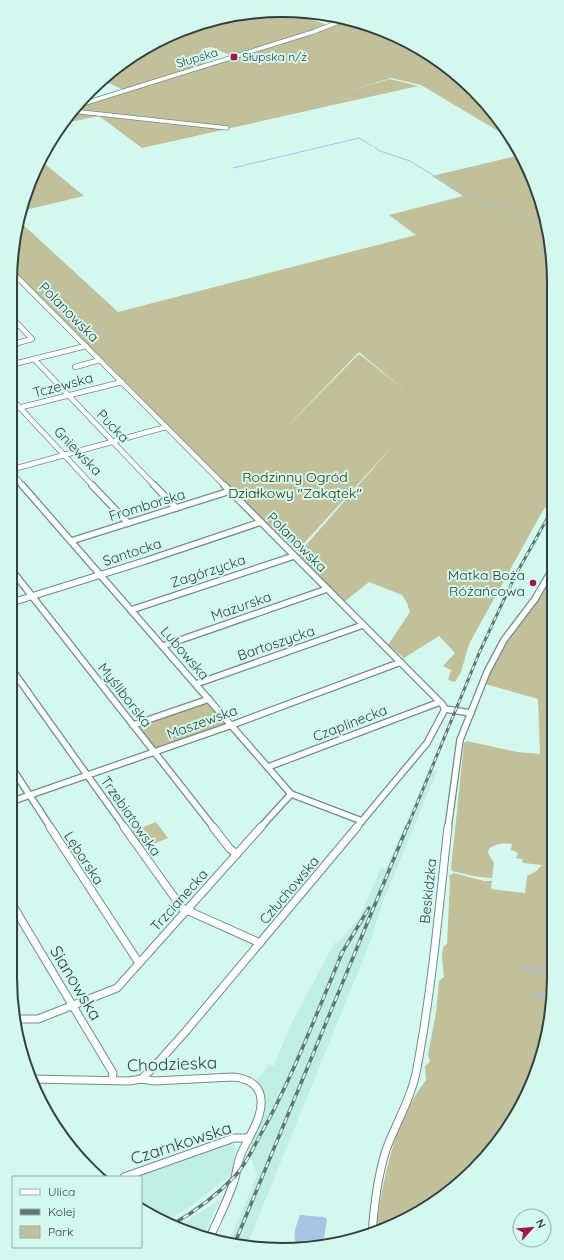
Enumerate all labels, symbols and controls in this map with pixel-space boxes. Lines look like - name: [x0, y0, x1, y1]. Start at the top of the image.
- street label: Słupska: [174, 44, 220, 71]
- place label: Słupska n/ż: [242, 49, 307, 64]
- marker: Słupska n/ż: [229, 52, 239, 62]
- street label: Polanowska: [35, 278, 103, 346]
- street label: Tczewska: [31, 368, 95, 402]
- street label: Pucka: [93, 406, 133, 446]
- street label: Gniewska: [50, 423, 106, 479]
- park label: Rodzinny Ogród Działkowy "Zakątek": [228, 468, 362, 502]
- street label: Fromborska: [107, 485, 187, 525]
- street label: Polanowska: [263, 508, 331, 576]
- street label: Santocka: [100, 534, 164, 570]
- street label: Zagórzycka: [168, 550, 248, 592]
- place label: Matka Boża Różańcowa: [448, 566, 525, 600]
- marker: Matka Boża Różańcowa: [528, 578, 538, 588]
- street label: Mazurska: [208, 587, 274, 625]
- street label: Bartoszycka: [235, 621, 317, 665]
- street label: Lubowska: [157, 622, 213, 684]
- street label: Myśliborska: [94, 659, 156, 731]
- street label: Maszewska: [164, 701, 240, 743]
- street label: Czaplinecka: [310, 701, 390, 745]
- street label: Trzebiatowska: [97, 773, 165, 859]
- street label: Lęborska: [60, 828, 108, 888]
- street label: Człuchowska: [255, 852, 323, 928]
- street label: Beskidzka: [416, 858, 440, 924]
- street label: Trzcianecka: [146, 865, 212, 935]
- street label: Sianowska: [46, 942, 107, 1024]
- street label: Chodzieska: [127, 1051, 217, 1076]
- street label: Czarnkowska: [128, 1116, 234, 1169]
- legend: [12, 1176, 142, 1248]
- text: Ulica: [48, 1184, 75, 1199]
- text: Kolej: [48, 1204, 76, 1219]
- north arrow: [512, 1208, 552, 1248]
- text: N: [533, 1217, 549, 1230]
- text: Park: [48, 1224, 73, 1239]

